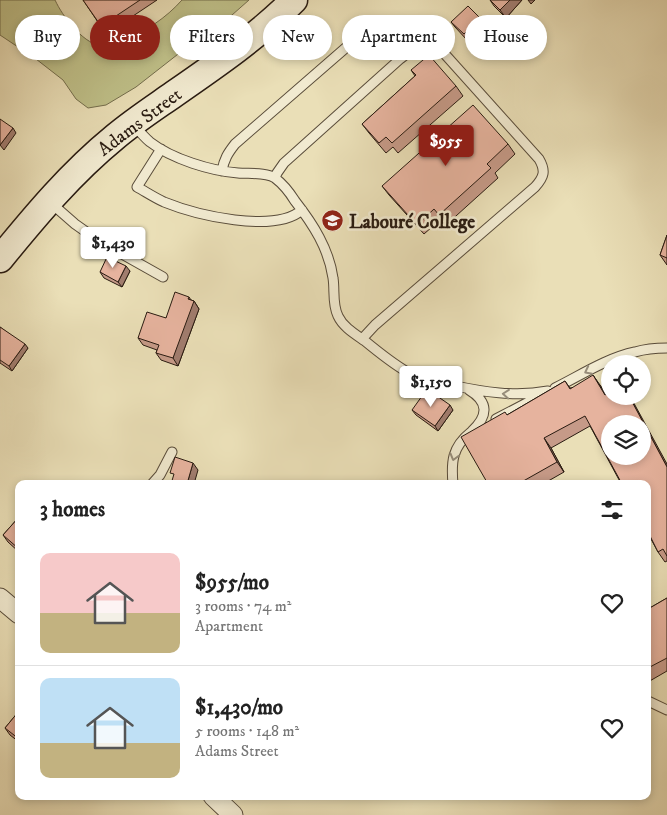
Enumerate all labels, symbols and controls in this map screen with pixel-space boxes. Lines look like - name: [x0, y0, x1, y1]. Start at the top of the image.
- chip: Buy: [15, 15, 80, 60]
- chip: Rent: [90, 15, 160, 60]
- chip: Filters: [170, 15, 253, 60]
- chip: New: [263, 15, 332, 60]
- chip: Apartment: [342, 15, 455, 60]
- chip: House: [465, 15, 547, 60]
- street label: Adams Street: [93, 83, 186, 161]
- pin: $955: [416, 124, 476, 167]
- text: $955: [430, 131, 462, 151]
- school or university icon: Labouré College: [321, 209, 345, 233]
- place label: Labouré College: [349, 211, 475, 234]
- pin: $1,430: [72, 226, 154, 269]
- text: $1,430: [91, 233, 135, 253]
- map controls: [601, 355, 651, 465]
- button: locate: [601, 355, 651, 405]
- one-way arrow: [584, 365, 593, 375]
- pin: $1,150: [390, 366, 472, 408]
- text: $1,150: [410, 372, 452, 392]
- one-way arrow: [502, 388, 510, 399]
- button: layers: [601, 415, 651, 465]
- one-way arrow: [450, 452, 460, 461]
- icon: filters: [598, 496, 626, 524]
- text: 3 homes: [40, 497, 105, 523]
- text: $955/mo: [195, 570, 269, 596]
- icon: home: [80, 573, 140, 633]
- icon: heart: [598, 589, 626, 617]
- text: 3 rooms · 74 m²: [195, 596, 292, 616]
- text: Apartment: [195, 616, 263, 636]
- text: $1,430/mo: [195, 695, 283, 721]
- icon: home: [80, 698, 140, 758]
- icon: heart: [598, 714, 626, 742]
- text: 5 rooms · 148 m²: [195, 721, 299, 741]
- text: Adams Street: [195, 741, 279, 761]

